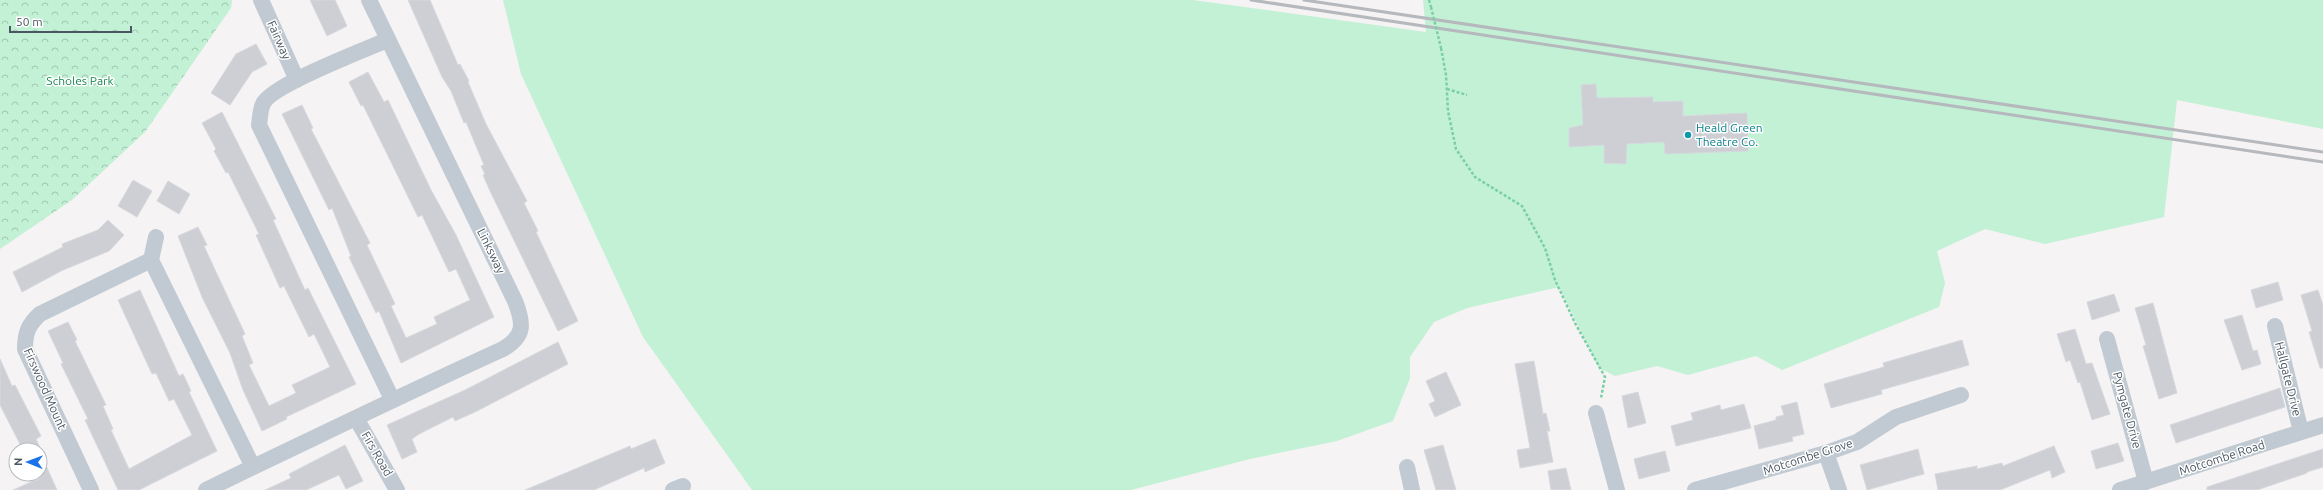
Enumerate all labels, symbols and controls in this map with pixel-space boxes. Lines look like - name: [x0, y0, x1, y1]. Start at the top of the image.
- scale bar: [10, 8, 131, 34]
- text: 50 m: [16, 15, 43, 28]
- street label: Fairway: [265, 18, 294, 61]
- park label: Scholes Park: [46, 74, 114, 87]
- place label: Heald Green Theatre Co.: [1696, 121, 1763, 148]
- marker: Heald Green Theatre Co.: [1683, 130, 1693, 140]
- street label: Linksway: [475, 226, 508, 276]
- street label: Hallgate Drive: [2273, 340, 2304, 417]
- street label: Firswood Mount: [22, 346, 69, 432]
- street label: Pymgate Drive: [2111, 370, 2144, 450]
- street label: Firs Road: [359, 429, 395, 478]
- street label: Motcombe Grove: [1761, 436, 1854, 477]
- street label: Motcombe Road: [2177, 438, 2266, 477]
- north arrow: [8, 442, 48, 482]
- text: N: [12, 458, 24, 466]

